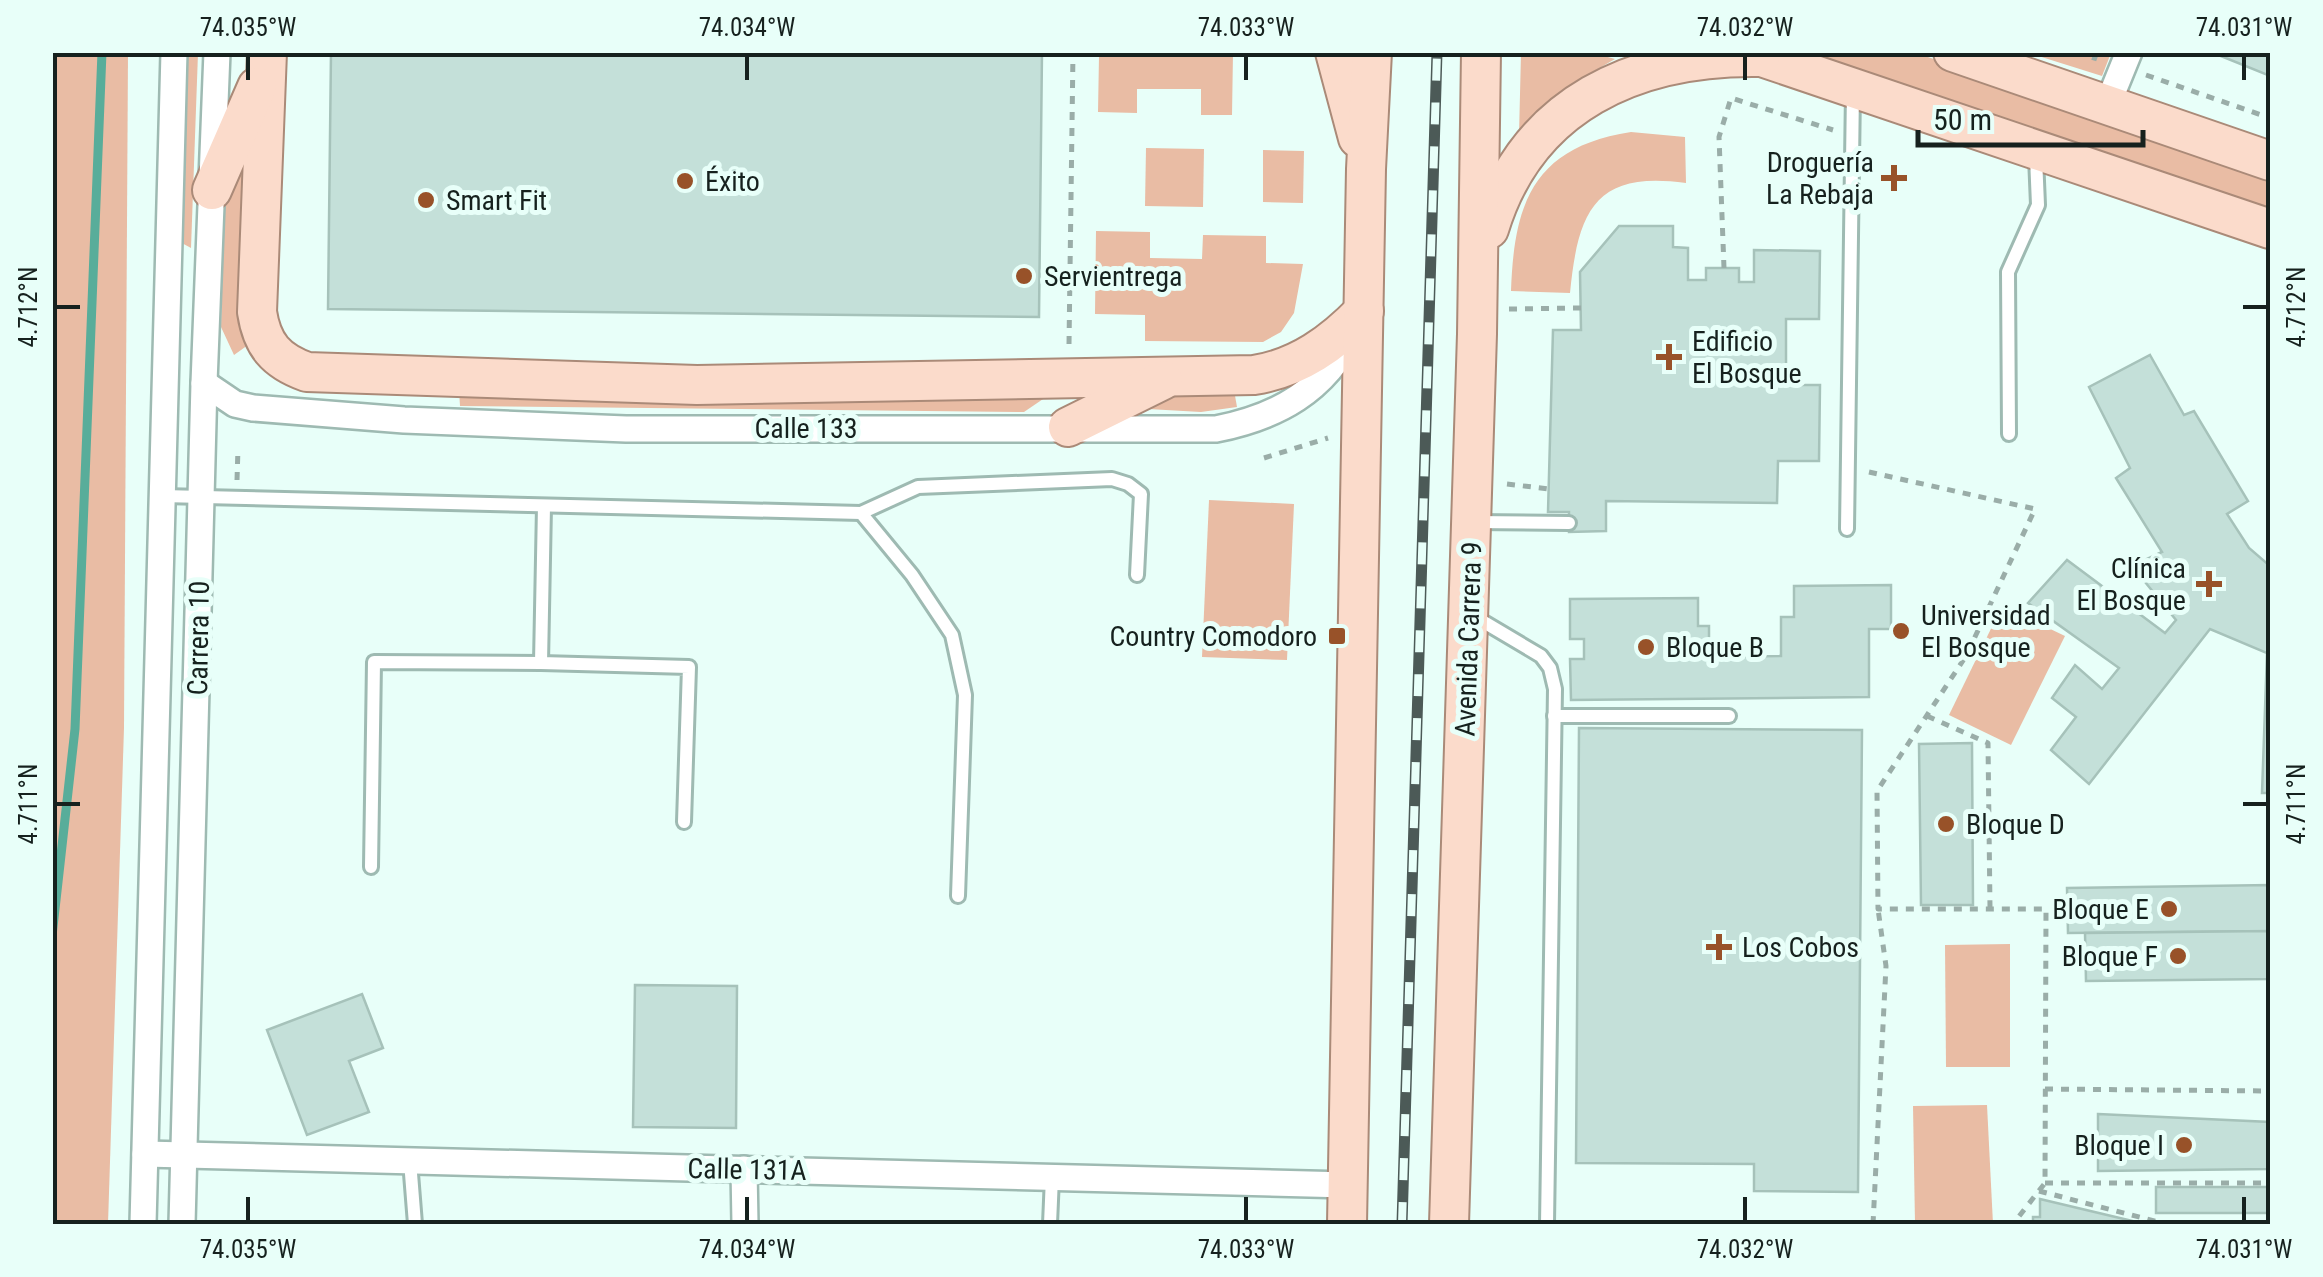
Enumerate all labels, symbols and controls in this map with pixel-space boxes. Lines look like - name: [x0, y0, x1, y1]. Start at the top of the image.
- text: 74.035°W: [200, 13, 296, 42]
- text: 74.034°W: [699, 13, 795, 42]
- text: 74.033°W: [1198, 13, 1294, 42]
- text: 74.032°W: [1697, 13, 1793, 42]
- text: 74.031°W: [2196, 13, 2292, 42]
- scale bar: [1918, 85, 2143, 147]
- text: 50 m: [1933, 102, 1992, 137]
- place label: Droguería La Rebaja: [1766, 146, 1874, 211]
- place label: Éxito: [705, 165, 760, 198]
- marker: Droguería La Rebaja: [1883, 167, 1905, 189]
- marker: Éxito: [674, 170, 696, 192]
- place label: Smart Fit: [446, 184, 547, 217]
- marker: Smart Fit: [415, 189, 437, 211]
- place label: Servientrega: [1044, 260, 1182, 293]
- marker: Servientrega: [1013, 265, 1035, 287]
- text: 4.712°N: [14, 267, 43, 347]
- text: 4.712°N: [2282, 267, 2311, 347]
- place label: Edificio El Bosque: [1692, 325, 1802, 390]
- marker: Edificio El Bosque: [1656, 344, 1682, 370]
- street label: Calle 133: [754, 412, 858, 445]
- street label: Avenida Carrera 9: [1449, 541, 1488, 737]
- place label: Clínica El Bosque: [2076, 552, 2186, 617]
- marker: Clínica El Bosque: [2196, 571, 2222, 597]
- street label: Carrera 10: [181, 580, 216, 696]
- place label: Universidad El Bosque: [1921, 599, 2051, 664]
- place label: Country Comodoro: [1110, 620, 1317, 653]
- marker: Universidad El Bosque: [1890, 620, 1912, 642]
- marker: Country Comodoro: [1326, 625, 1348, 647]
- place label: Bloque B: [1666, 631, 1764, 664]
- marker: Bloque B: [1635, 636, 1657, 658]
- text: 4.711°N: [14, 764, 43, 844]
- text: 4.711°N: [2282, 764, 2311, 844]
- place label: Bloque D: [1966, 808, 2065, 841]
- marker: Bloque D: [1935, 813, 1957, 835]
- place label: Bloque E: [2052, 893, 2149, 926]
- marker: Bloque E: [2158, 898, 2180, 920]
- place label: Los Cobos: [1742, 931, 1859, 964]
- marker: Los Cobos: [1706, 934, 1732, 960]
- place label: Bloque F: [2062, 940, 2158, 973]
- marker: Bloque F: [2167, 945, 2189, 967]
- place label: Bloque I: [2074, 1129, 2164, 1162]
- marker: Bloque I: [2173, 1134, 2195, 1156]
- street label: Calle 131A: [687, 1152, 807, 1187]
- text: 74.035°W: [200, 1235, 296, 1264]
- text: 74.034°W: [699, 1235, 795, 1264]
- text: 74.033°W: [1198, 1235, 1294, 1264]
- text: 74.032°W: [1697, 1235, 1793, 1264]
- text: 74.031°W: [2196, 1235, 2292, 1264]

